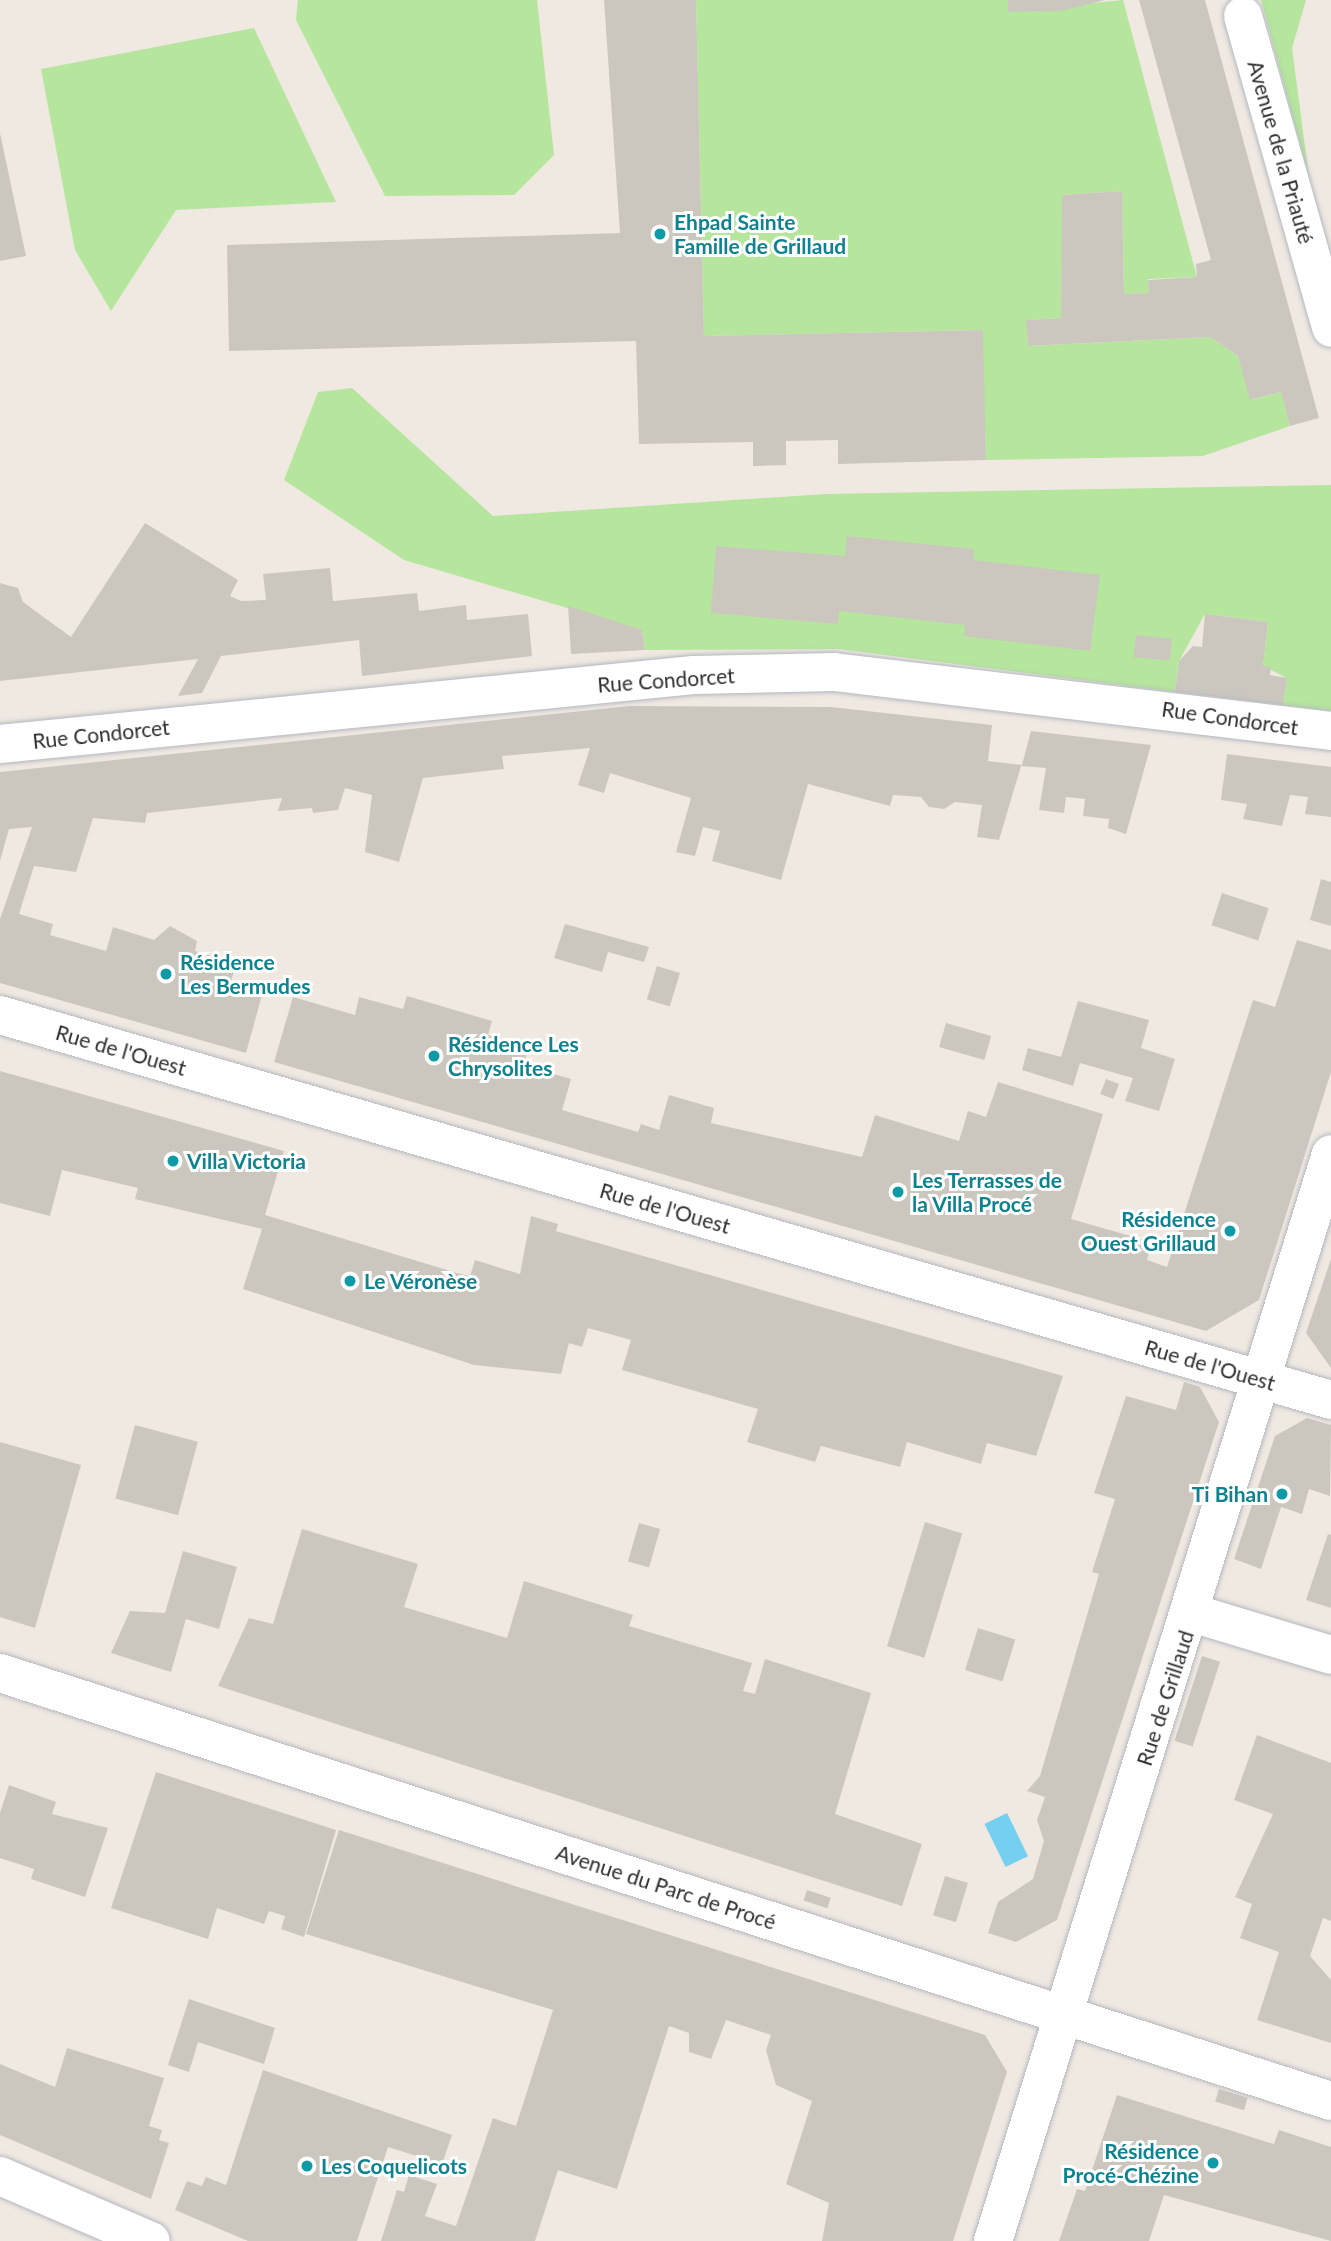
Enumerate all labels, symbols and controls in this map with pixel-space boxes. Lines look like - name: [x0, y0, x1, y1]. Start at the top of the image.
- street label: Avenue de la Priauté: [1243, 57, 1319, 247]
- place label: Ehpad Sainte Famille de Grillaud: [674, 209, 846, 259]
- marker: Ehpad Sainte Famille de Grillaud: [652, 226, 668, 242]
- street label: Rue Condorcet: [596, 663, 736, 697]
- street label: Rue Condorcet: [1160, 696, 1300, 740]
- street label: Rue Condorcet: [31, 714, 171, 754]
- place label: Résidence Les Bermudes: [180, 949, 310, 999]
- marker: Résidence Les Bermudes: [158, 966, 174, 982]
- street label: Rue de l'Ouest: [53, 1019, 189, 1081]
- place label: Résidence Les Chrysolites: [448, 1031, 579, 1081]
- marker: Résidence Les Chrysolites: [426, 1048, 442, 1064]
- place label: Villa Victoria: [187, 1148, 307, 1174]
- marker: Villa Victoria: [165, 1153, 181, 1169]
- place label: Les Terrasses de la Villa Procé: [912, 1167, 1063, 1217]
- street label: Rue de l'Ouest: [597, 1177, 733, 1239]
- marker: Les Terrasses de la Villa Procé: [890, 1184, 906, 1200]
- place label: Résidence Ouest Grillaud: [1081, 1206, 1216, 1256]
- marker: Résidence Ouest Grillaud: [1222, 1223, 1238, 1239]
- place label: Le Véronèse: [364, 1268, 478, 1294]
- marker: Le Véronèse: [342, 1273, 358, 1289]
- street label: Rue de l'Ouest: [1142, 1334, 1278, 1396]
- place label: Ti Bihan: [1192, 1481, 1268, 1507]
- marker: Ti Bihan: [1274, 1486, 1290, 1502]
- street label: Rue de Grillaud: [1131, 1627, 1199, 1769]
- street label: Avenue du Parc de Procé: [553, 1840, 779, 1934]
- place label: Résidence Procé-Chézine: [1063, 2138, 1199, 2188]
- place label: Les Coquelicots: [321, 2153, 467, 2179]
- marker: Résidence Procé-Chézine: [1205, 2155, 1221, 2171]
- marker: Les Coquelicots: [299, 2158, 315, 2174]

